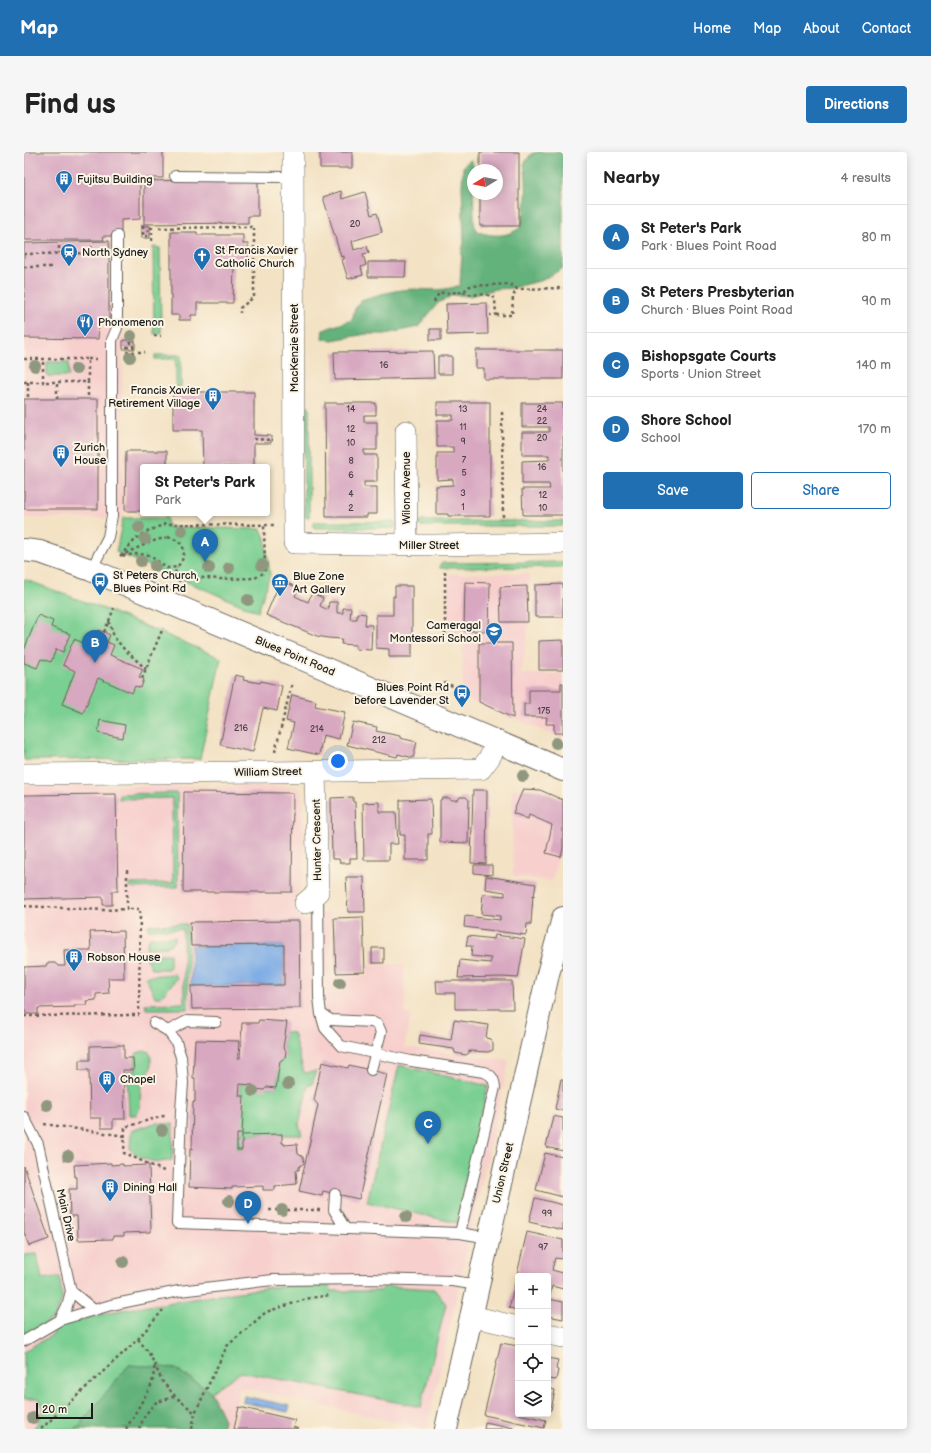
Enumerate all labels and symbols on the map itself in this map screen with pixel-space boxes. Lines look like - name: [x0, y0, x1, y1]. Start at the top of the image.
- north arrow: [467, 164, 503, 200]
- building icon: Fujitsu Building: [54, 169, 74, 194]
- place label: Fujitsu Building: [77, 173, 153, 186]
- house number: 20: [350, 219, 360, 230]
- station icon: North Sydney: [59, 242, 79, 267]
- place label: St Francis Xavier Catholic Church: [215, 244, 299, 270]
- place label: North Sydney: [82, 246, 148, 259]
- church icon: St Francis Xavier Catholic Church: [192, 246, 212, 271]
- street label: MacKenzie Street: [288, 303, 301, 392]
- restaurant icon: Phonomenon: [75, 312, 95, 337]
- place label: Phonomenon: [98, 316, 164, 329]
- house number: 16: [380, 360, 389, 371]
- place label: Francis Xavier Retirement Village: [108, 384, 201, 410]
- building icon: Francis Xavier Retirement Village: [203, 386, 223, 411]
- house number: 14: [347, 404, 356, 415]
- house number: 13: [458, 404, 468, 415]
- house number: 24: [537, 404, 548, 415]
- house number: 22: [537, 416, 548, 427]
- house number: 11: [460, 422, 466, 433]
- house number: 12: [347, 424, 356, 435]
- house number: 20: [537, 433, 547, 444]
- house number: 9: [460, 436, 466, 447]
- house number: 10: [347, 438, 355, 449]
- place label: Zurich House: [73, 441, 107, 467]
- building icon: Zurich House: [51, 443, 71, 468]
- street label: Wilona Avenue: [400, 451, 413, 525]
- house number: 7: [462, 455, 467, 466]
- house number: 8: [348, 456, 354, 467]
- house number: 16: [538, 462, 547, 473]
- house number: 5: [461, 468, 467, 479]
- house number: 6: [348, 470, 354, 481]
- house number: 3: [460, 488, 466, 499]
- house number: 4: [348, 489, 354, 500]
- house number: 12: [539, 490, 548, 501]
- house number: 1: [461, 502, 465, 513]
- house number: 2: [348, 503, 354, 514]
- house number: 10: [539, 503, 547, 514]
- pin: A: [192, 529, 218, 562]
- street label: Miller Street: [399, 539, 460, 552]
- place label: St Peters Church, Blues Point Rd: [113, 569, 199, 595]
- place label: Blue Zone Art Gallery: [293, 570, 346, 596]
- bus stop icon: St Peters Church, Blues Point Rd: [90, 571, 110, 596]
- museum icon: Blue Zone Art Gallery: [270, 572, 290, 597]
- place label: Cameragal Montessori School: [390, 619, 481, 645]
- school or university icon: Cameragal Montessori School: [484, 621, 504, 646]
- pin: B: [82, 630, 108, 663]
- street label: Blues Point Road: [253, 633, 337, 679]
- place label: Blues Point Rd before Lavender St: [354, 681, 450, 707]
- bus stop icon: Blues Point Rd before Lavender St: [452, 683, 472, 708]
- house number: 175: [537, 706, 551, 717]
- house number: 216: [234, 723, 249, 734]
- house number: 214: [310, 724, 325, 735]
- house number: 212: [372, 735, 387, 746]
- your location: [328, 751, 348, 771]
- street label: William Street: [234, 765, 303, 779]
- street label: Hunter Crescent: [310, 798, 324, 881]
- building icon: Robson House: [64, 947, 84, 972]
- place label: Robson House: [87, 951, 161, 964]
- building icon: Chapel: [97, 1069, 117, 1094]
- place label: Chapel: [120, 1073, 156, 1086]
- pin: C: [415, 1111, 441, 1144]
- street label: Union Street: [490, 1141, 516, 1205]
- building icon: Dining Hall: [100, 1177, 120, 1202]
- place label: Dining Hall: [123, 1181, 177, 1194]
- street label: Main Drive: [54, 1188, 78, 1243]
- pin: D: [235, 1191, 261, 1224]
- house number: 99: [542, 1208, 552, 1219]
- house number: 97: [538, 1242, 548, 1253]
- scale bar: [36, 1401, 93, 1420]

